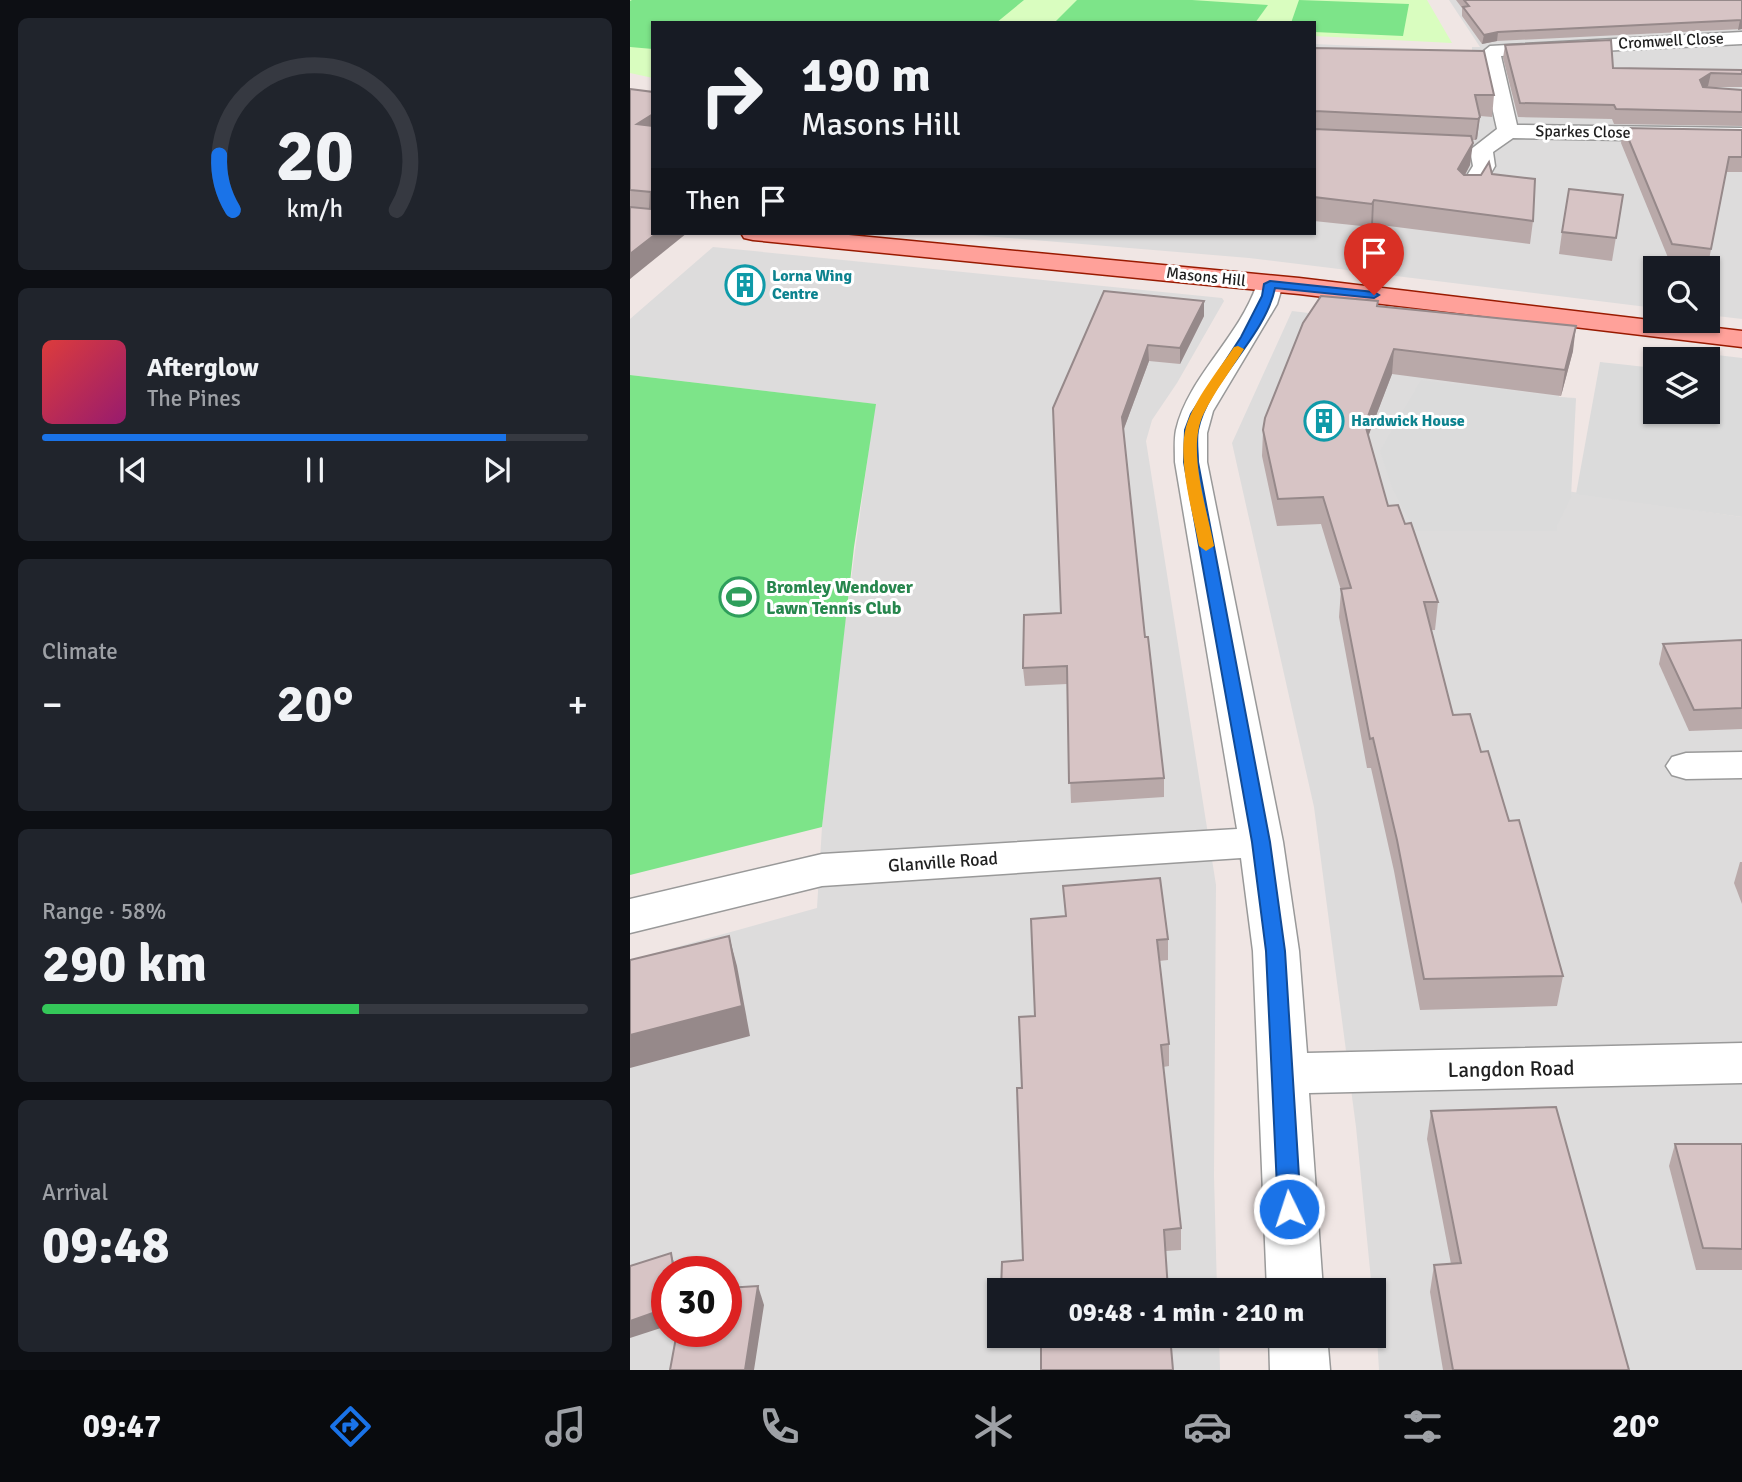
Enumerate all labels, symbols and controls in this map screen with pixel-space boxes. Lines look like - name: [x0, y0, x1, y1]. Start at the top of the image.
- street label: Cromwell Close: [1618, 28, 1724, 54]
- text: 190 m: [801, 45, 931, 105]
- icon: right: [686, 49, 777, 140]
- text: Masons Hill: [801, 105, 961, 144]
- text: 20: [276, 113, 354, 202]
- street label: Sparkes Close: [1535, 121, 1631, 143]
- icon: arrive: [754, 182, 792, 220]
- text: Then: [686, 185, 740, 217]
- text: km/h: [287, 193, 343, 224]
- pin: [1344, 223, 1404, 295]
- icon: arrive: [1355, 234, 1393, 272]
- map controls: [1643, 256, 1720, 424]
- button: search: [1643, 256, 1720, 333]
- street label: Masons Hill: [1165, 263, 1247, 291]
- building icon: Lorna Wing Centre: [724, 264, 766, 306]
- place label: Lorna Wing Centre: [772, 266, 852, 304]
- button: layers: [1643, 347, 1720, 424]
- text: Afterglow: [147, 352, 259, 384]
- text: The Pines: [147, 384, 241, 413]
- building icon: Hardwick House: [1303, 400, 1345, 442]
- place label: Hardwick House: [1351, 411, 1465, 431]
- icon: previous: [114, 451, 152, 489]
- icon: pause: [296, 451, 334, 489]
- icon: next: [478, 451, 516, 489]
- sports icon: Bromley Wendover Lawn Tennis Club: [718, 576, 760, 618]
- place label: Bromley Wendover Lawn Tennis Club: [766, 576, 914, 619]
- text: Climate: [42, 637, 118, 666]
- text: 20°: [277, 672, 353, 736]
- text: −: [42, 681, 63, 728]
- text: +: [567, 681, 588, 728]
- street label: Glanville Road: [887, 847, 999, 877]
- text: Range · 58%: [42, 897, 166, 926]
- text: 290 km: [42, 932, 207, 996]
- street label: Langdon Road: [1447, 1055, 1575, 1083]
- position arrow: [1252, 1172, 1326, 1246]
- text: Arrival: [42, 1178, 108, 1207]
- text: 09:48: [42, 1213, 170, 1277]
- speed limit sign: 30: [651, 1256, 742, 1347]
- text: 09:48 · 1 min · 210 m: [1069, 1297, 1304, 1329]
- icon: directions: [326, 1402, 375, 1451]
- icon: music: [541, 1402, 590, 1451]
- icon: phone: [755, 1402, 804, 1451]
- icon: climate: [969, 1402, 1018, 1451]
- icon: car: [1183, 1402, 1232, 1451]
- icon: filters: [1398, 1402, 1447, 1451]
- text: 09:47: [83, 1407, 161, 1446]
- text: 20°: [1612, 1407, 1659, 1446]

